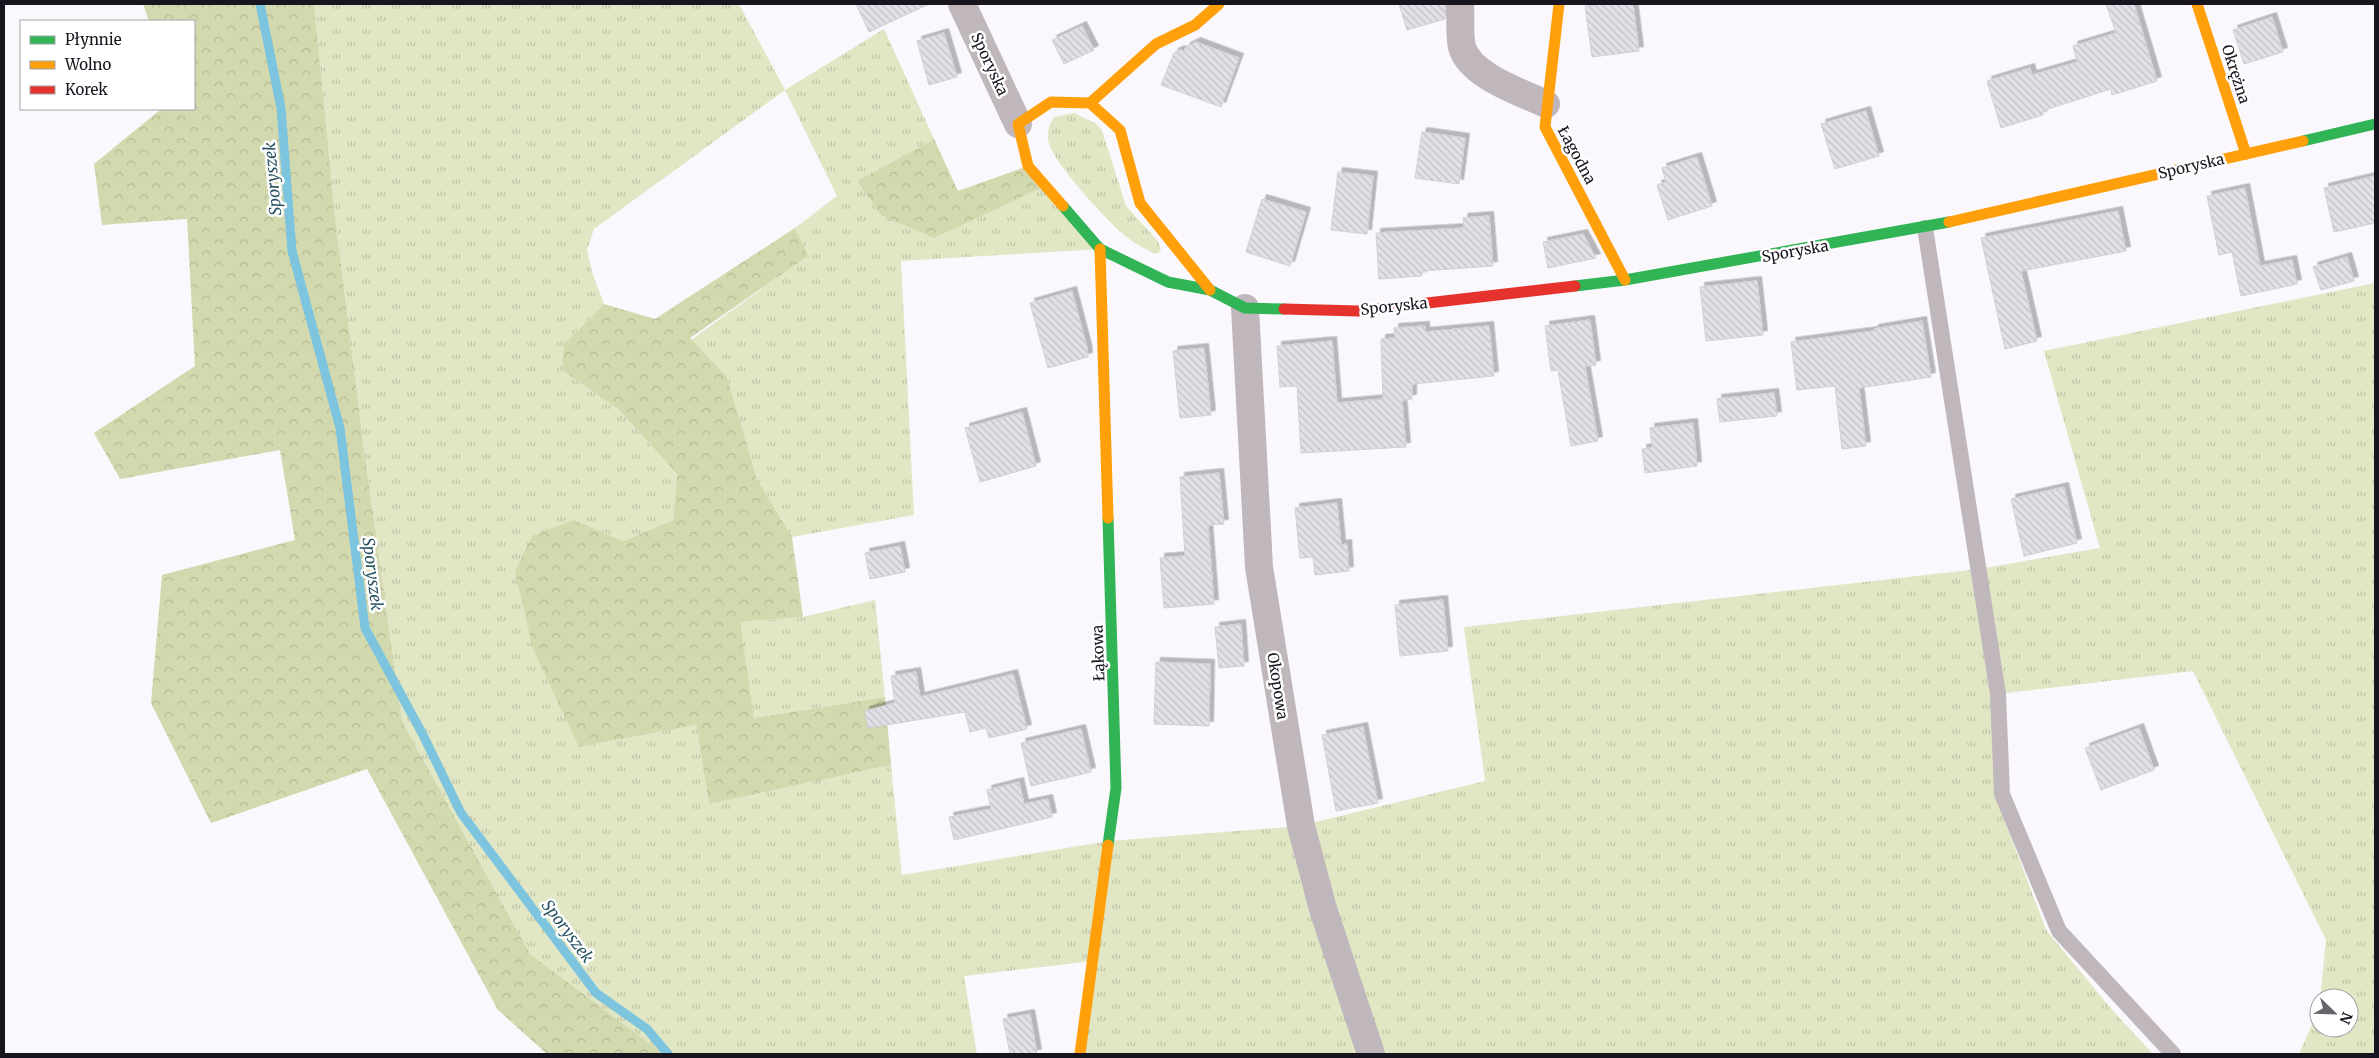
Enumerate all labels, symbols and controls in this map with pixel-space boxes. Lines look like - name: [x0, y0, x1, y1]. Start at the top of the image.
- legend: [20, 20, 195, 110]
- street label: Sporyska: [967, 29, 1013, 99]
- text: Płynnie: [65, 30, 122, 49]
- street label: Okrężna: [2218, 42, 2254, 106]
- text: Wolno: [64, 55, 112, 74]
- text: Korek: [65, 80, 108, 99]
- street label: Łagodna: [1554, 123, 1600, 187]
- water label: Sporyszek: [259, 141, 285, 216]
- street label: Sporyska: [2156, 149, 2226, 183]
- street label: Sporyska: [1760, 236, 1830, 266]
- street label: Sporyska: [1360, 293, 1428, 319]
- water label: Sporyszek: [359, 536, 387, 612]
- street label: Łąkowa: [1088, 625, 1108, 681]
- street label: Okopowa: [1263, 651, 1293, 721]
- water label: Sporyszek: [538, 896, 598, 967]
- north arrow: [2309, 988, 2359, 1038]
- text: N: [2336, 1009, 2356, 1027]

